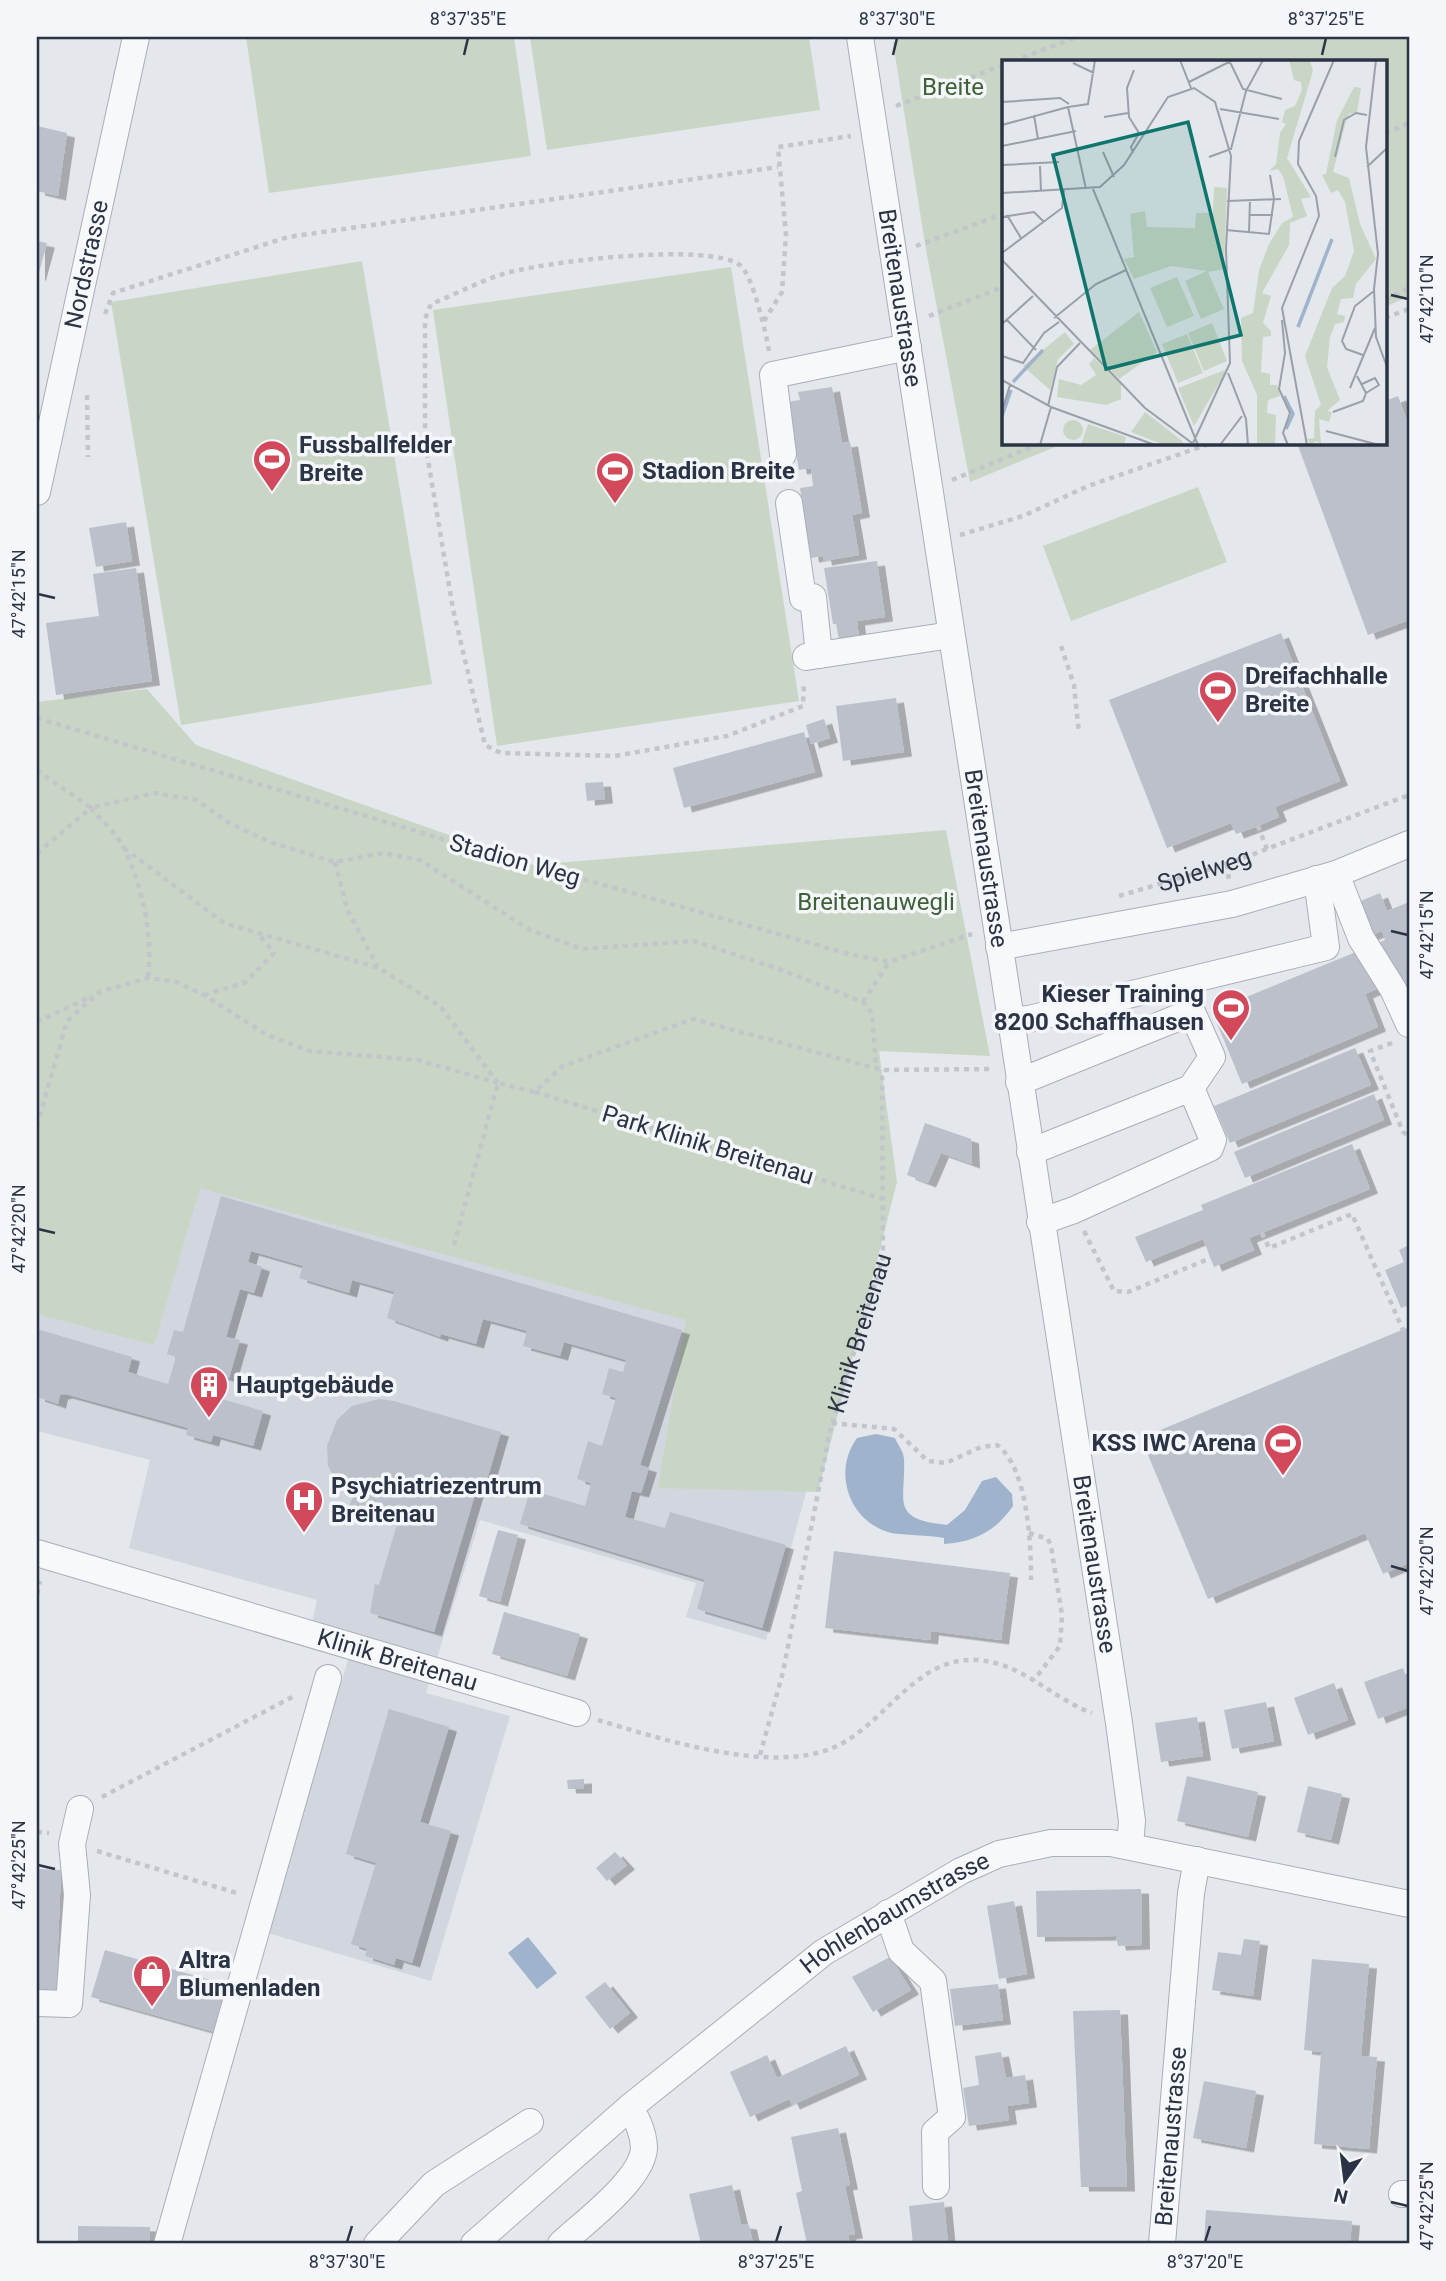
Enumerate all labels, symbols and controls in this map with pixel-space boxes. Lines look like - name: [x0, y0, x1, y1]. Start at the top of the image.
- text: 8°37'35"E: [430, 8, 506, 29]
- text: 8°37'30"E: [859, 8, 935, 29]
- text: 8°37'25"E: [1288, 8, 1364, 29]
- inset map: [1002, 60, 1386, 444]
- park label: Breite: [922, 73, 984, 101]
- street label: Nordstrasse: [59, 197, 114, 331]
- street label: Breitenaustrasse: [873, 207, 928, 389]
- text: 47°42'10"N: [1416, 254, 1437, 344]
- place label: Fussballfelder Breite: [299, 431, 452, 487]
- sports icon: Fussballfelder Breite: [251, 438, 293, 493]
- sports icon: Stadion Breite: [594, 450, 636, 505]
- place label: Stadion Breite: [642, 457, 795, 485]
- text: 47°42'15"N: [8, 549, 29, 639]
- place label: Dreifachhalle Breite: [1245, 662, 1388, 718]
- sports icon: Dreifachhalle Breite: [1197, 669, 1239, 724]
- street label: Breitenaustrasse: [959, 767, 1014, 950]
- street label: Stadion Weg: [446, 828, 584, 892]
- street label: Spielweg: [1154, 842, 1255, 898]
- park label: Breitenauwegli: [797, 888, 955, 916]
- text: 47°42'15"N: [1416, 890, 1437, 980]
- place label: Kieser Training 8200 Schaffhausen: [994, 980, 1204, 1036]
- sports icon: Kieser Training 8200 Schaffhausen: [1210, 987, 1252, 1042]
- street label: Park Klinik Breitenau: [599, 1099, 817, 1191]
- text: 47°42'20"N: [8, 1184, 29, 1274]
- street label: Klinik Breitenau: [822, 1250, 897, 1416]
- building icon: Hauptgebäude: [188, 1364, 230, 1419]
- place label: Hauptgebäude: [236, 1371, 394, 1399]
- sports icon: KSS IWC Arena: [1262, 1422, 1304, 1477]
- place label: KSS IWC Arena: [1092, 1429, 1256, 1457]
- place label: Psychiatriezentrum Breitenau: [331, 1472, 542, 1528]
- street label: Breitenaustrasse: [1067, 1473, 1122, 1655]
- hospital icon: Psychiatriezentrum Breitenau: [283, 1479, 325, 1534]
- text: 47°42'20"N: [1416, 1526, 1437, 1616]
- street label: Klinik Breitenau: [314, 1623, 481, 1697]
- text: 47°42'25"N: [8, 1820, 29, 1910]
- street label: Hohlenbaumstrasse: [795, 1846, 994, 1980]
- place label: Altra Blumenladen: [179, 1946, 320, 2002]
- shop icon: Altra Blumenladen: [131, 1953, 173, 2008]
- street label: Breitenaustrasse: [1150, 2045, 1192, 2227]
- north arrow: [1310, 2144, 1380, 2214]
- text: 47°42'25"N: [1416, 2161, 1437, 2251]
- text: N: [1332, 2183, 1350, 2209]
- text: 8°37'30"E: [309, 2251, 385, 2272]
- text: 8°37'25"E: [738, 2251, 814, 2272]
- text: 8°37'20"E: [1167, 2251, 1243, 2272]

